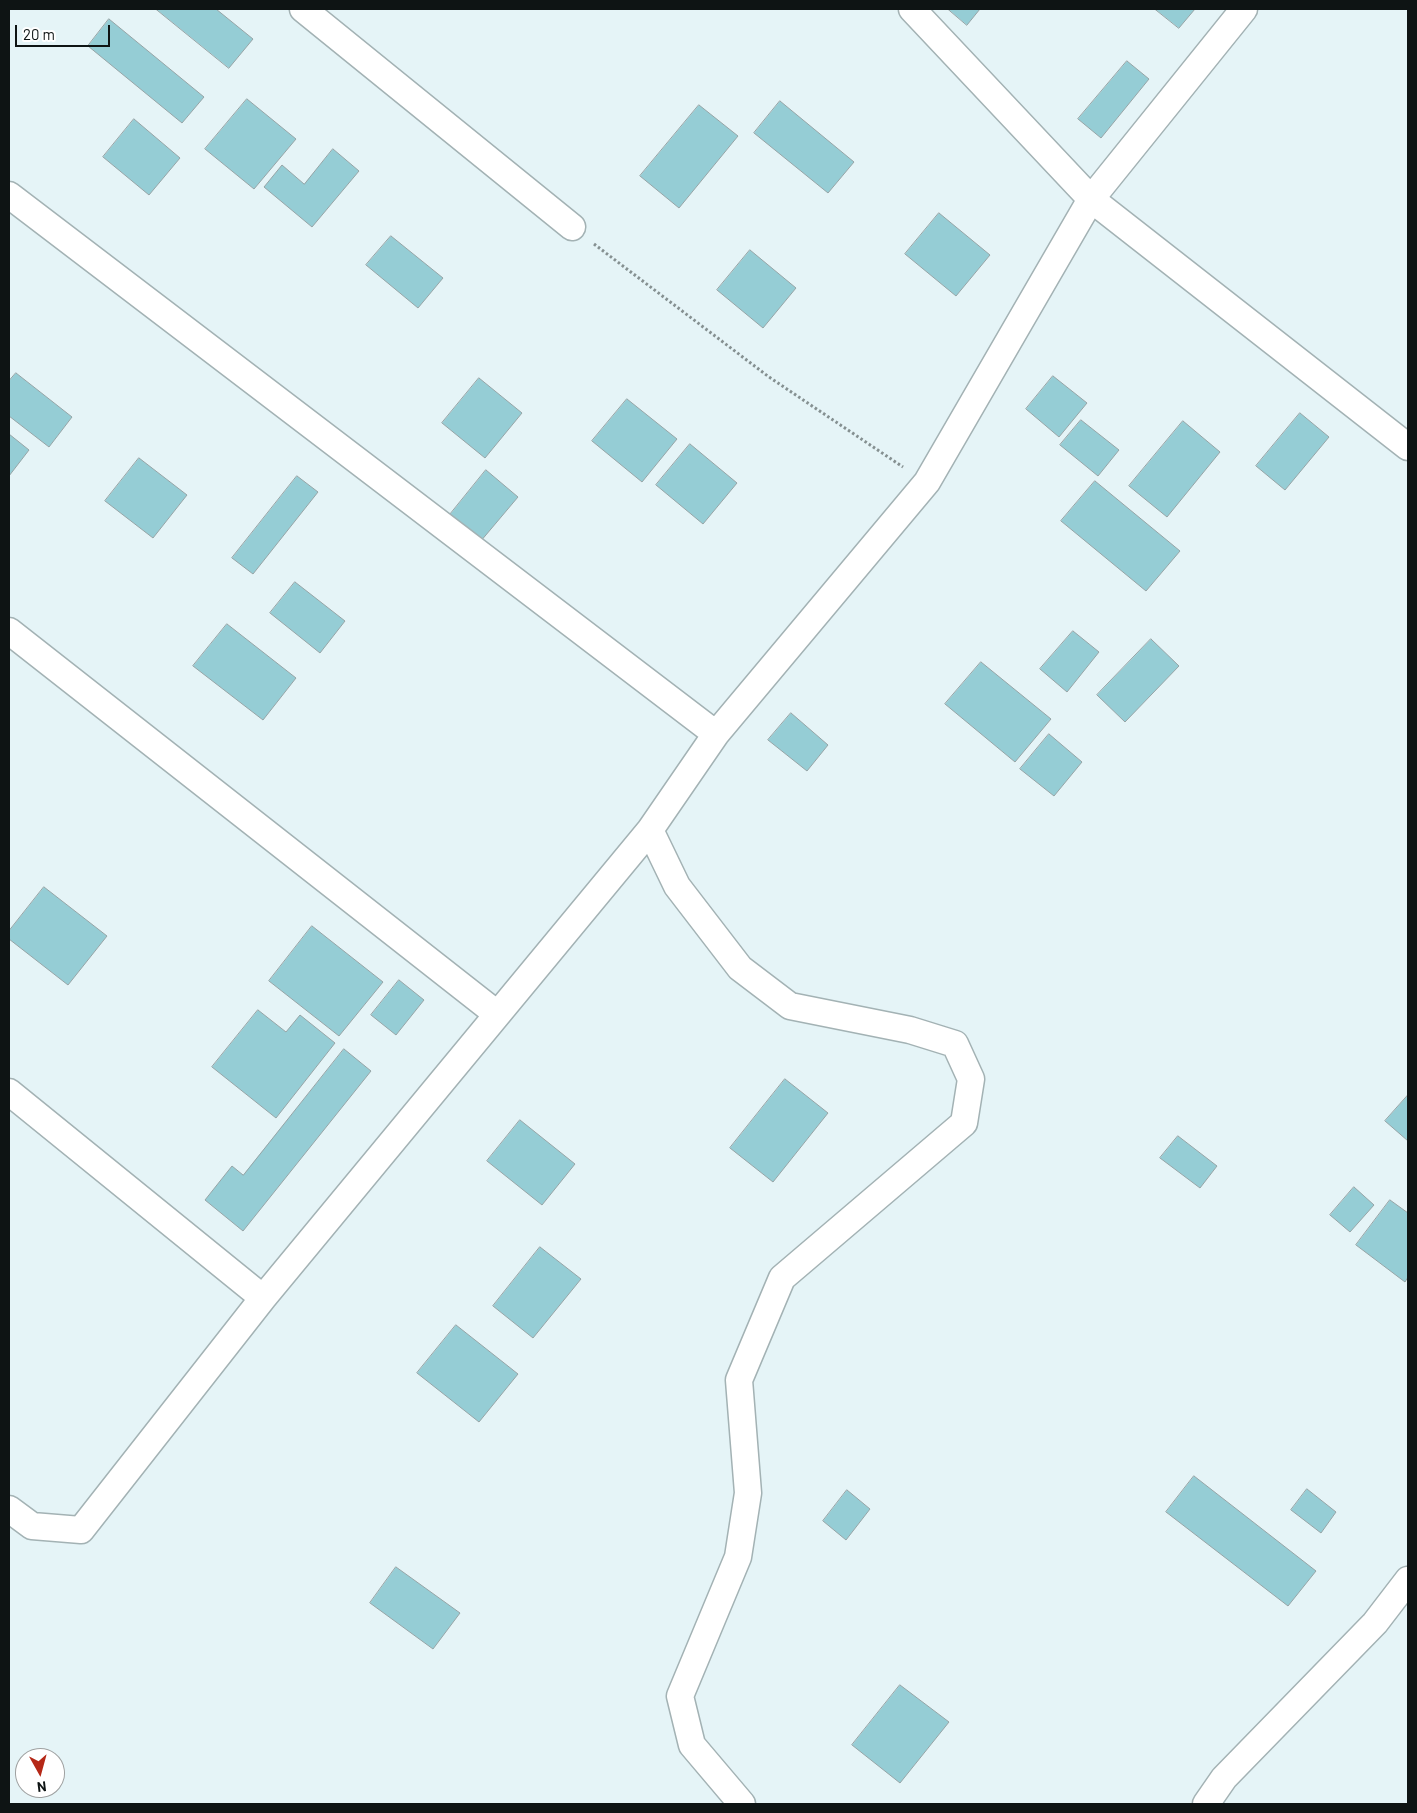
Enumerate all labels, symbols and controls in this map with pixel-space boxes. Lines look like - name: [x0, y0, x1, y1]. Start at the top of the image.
- scale bar: [18, 15, 112, 47]
- text: 20 m: [23, 25, 55, 43]
- north arrow: [15, 1748, 65, 1798]
- text: N: [36, 1778, 47, 1796]

